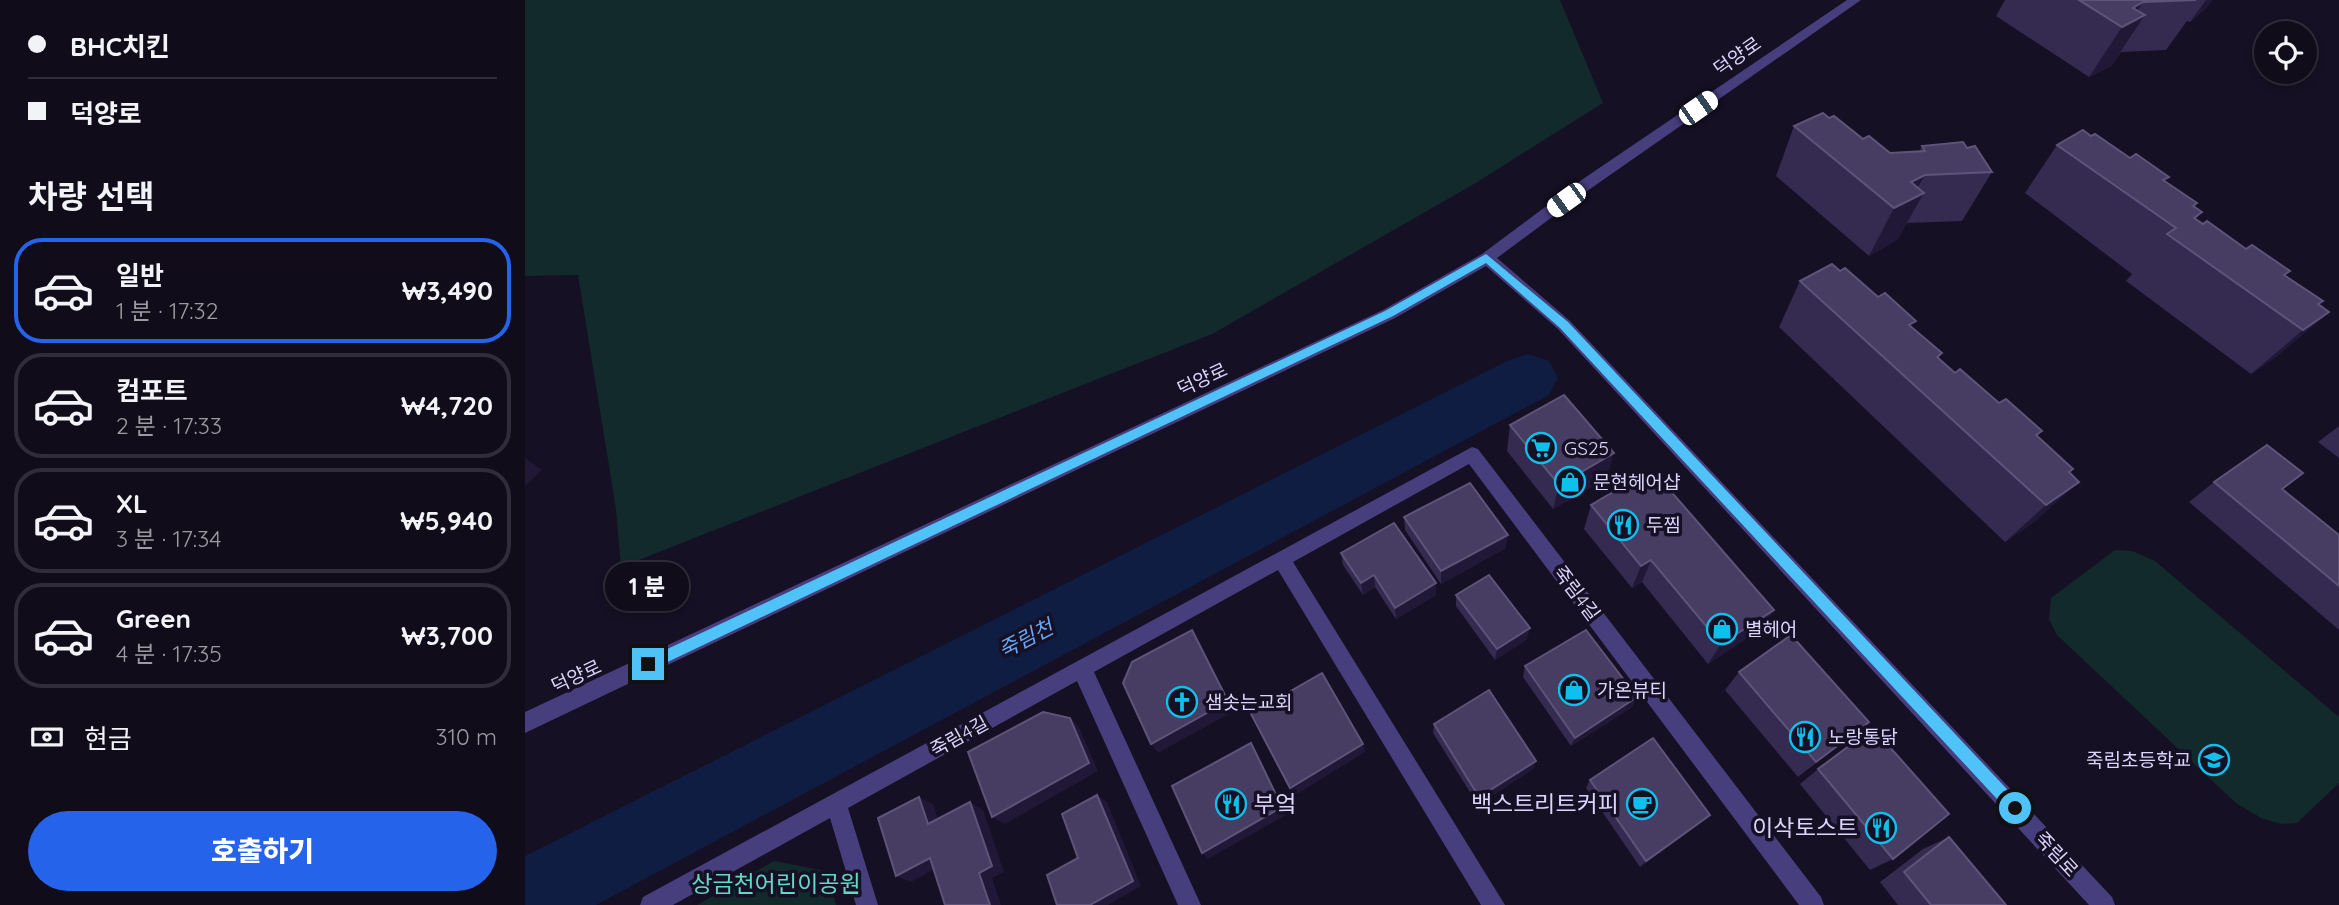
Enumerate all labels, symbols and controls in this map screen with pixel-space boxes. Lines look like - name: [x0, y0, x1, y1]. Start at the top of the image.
- map controls: [2254, 21, 2317, 84]
- button: locate: [2254, 21, 2317, 84]
- text: BHC치킨: [70, 30, 170, 63]
- street label: 덕양로: [1709, 31, 1765, 81]
- car: [1675, 87, 1722, 129]
- text: 덕양로: [70, 97, 142, 130]
- text: 차량 선택: [28, 176, 155, 216]
- car: [1543, 179, 1590, 221]
- icon: car: [32, 259, 95, 322]
- text: 일반: [116, 259, 164, 292]
- text: ₩3,490: [402, 274, 493, 307]
- text: 1 분 · 17:32: [116, 296, 218, 325]
- street label: 덕양로: [1173, 357, 1231, 401]
- icon: car: [32, 374, 95, 437]
- text: 컴포트: [116, 374, 188, 407]
- text: ₩4,720: [401, 389, 493, 422]
- text: 2 분 · 17:33: [116, 411, 222, 440]
- supermarket icon: GS25: [1524, 431, 1558, 465]
- place label: GS25: [1564, 436, 1609, 460]
- shop icon: 문현헤어샵: [1553, 465, 1587, 499]
- place label: 문현헤어샵: [1593, 470, 1680, 494]
- text: XL: [116, 487, 148, 520]
- icon: car: [32, 489, 95, 552]
- text: ₩5,940: [400, 504, 493, 537]
- restaurant icon: 두찜: [1606, 508, 1640, 542]
- place label: 두찜: [1646, 513, 1681, 537]
- text: 3 분 · 17:34: [116, 524, 221, 553]
- street label: 죽림4길: [1549, 561, 1605, 625]
- callout: 1 분: [606, 562, 690, 612]
- text: 1 분: [629, 572, 665, 601]
- text: Green: [116, 602, 191, 635]
- icon: car: [32, 604, 95, 667]
- water label: 죽림천: [994, 612, 1060, 663]
- shop icon: 별헤어: [1705, 612, 1739, 646]
- place label: 별헤어: [1745, 617, 1797, 641]
- text: ₩3,700: [401, 619, 493, 652]
- text: 4 분 · 17:35: [116, 639, 222, 668]
- route end: [632, 648, 664, 680]
- street label: 덕양로: [547, 654, 605, 698]
- shop icon: 가온뷰티: [1557, 673, 1591, 707]
- place label: 가온뷰티: [1597, 678, 1667, 702]
- church icon: 샘솟는교회: [1165, 685, 1199, 719]
- place label: 샘솟는교회: [1205, 690, 1292, 714]
- street label: 죽림4길: [926, 710, 992, 762]
- icon: cash: [28, 718, 66, 756]
- restaurant icon: 노랑통닭: [1788, 720, 1822, 754]
- text: 현금: [84, 722, 132, 755]
- text: 310 m: [435, 722, 497, 751]
- place label: 노랑통닭: [1828, 725, 1898, 749]
- school or university icon: 죽림초등학교: [2197, 743, 2231, 777]
- place label: 죽림초등학교: [2086, 748, 2191, 772]
- restaurant icon: 부엌: [1214, 787, 1248, 821]
- cafe icon: 백스트리트커피: [1625, 787, 1659, 821]
- place label: 부엌: [1254, 789, 1296, 818]
- place label: 백스트리트커피: [1471, 789, 1619, 818]
- route start: [1999, 792, 2031, 824]
- button: 호출하기: [28, 811, 497, 891]
- restaurant icon: 이삭토스트: [1864, 811, 1898, 845]
- place label: 이삭토스트: [1752, 813, 1858, 842]
- street label: 죽림로: [2030, 827, 2084, 881]
- park label: 상금천어린이공원: [691, 869, 861, 898]

